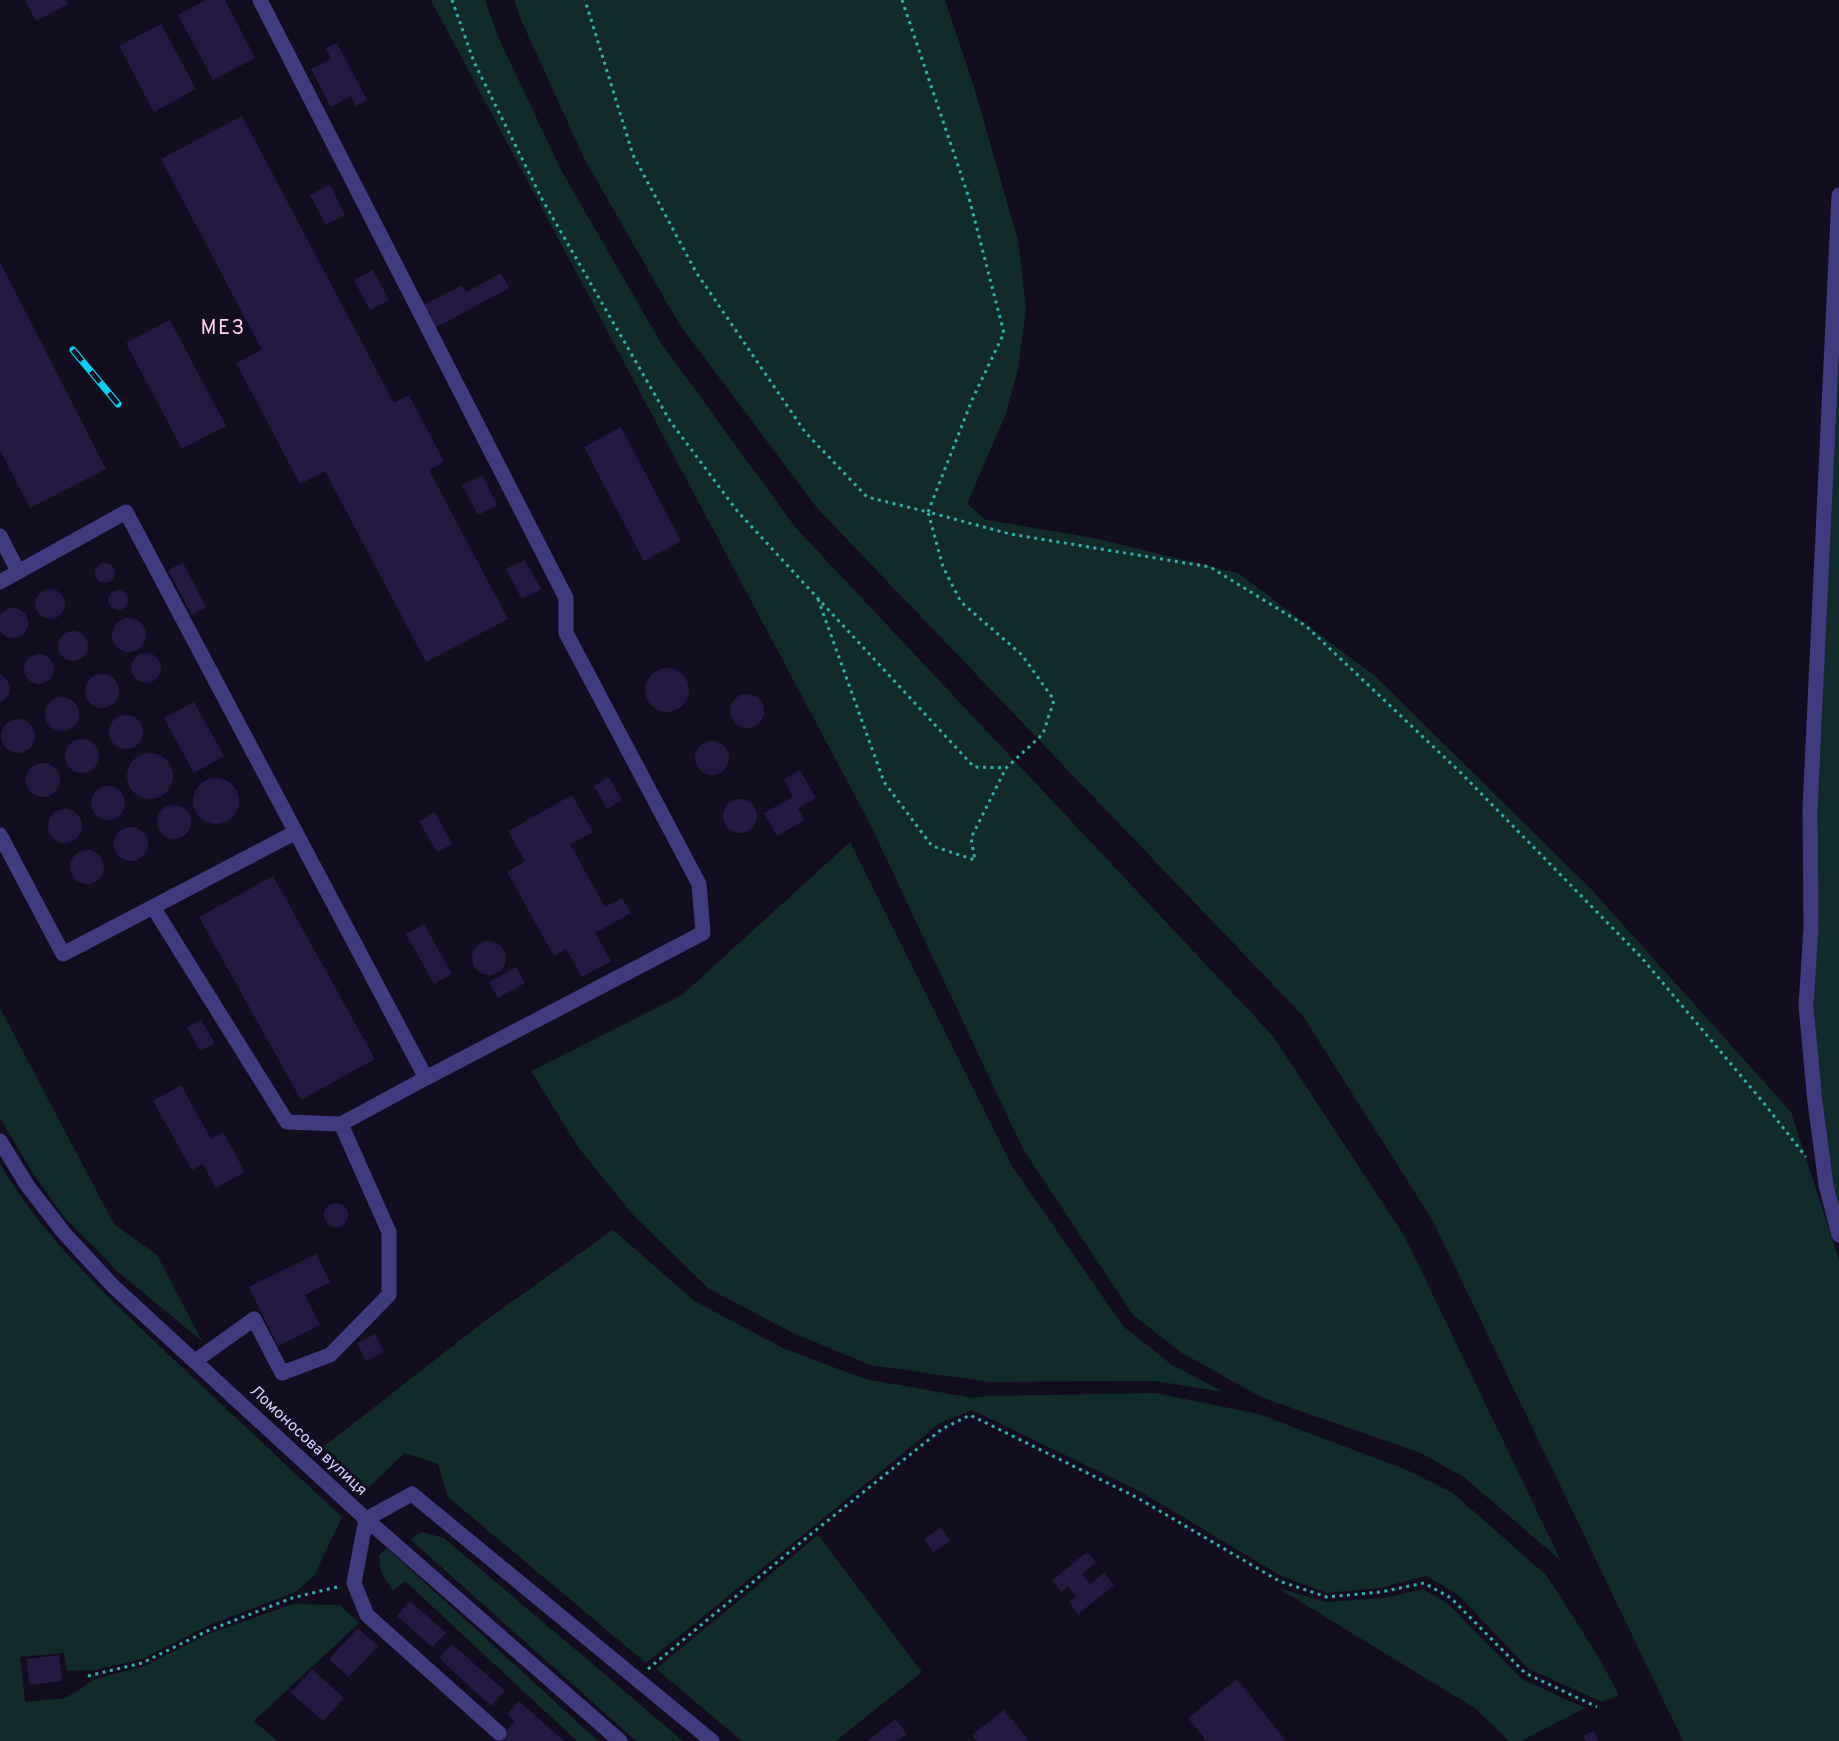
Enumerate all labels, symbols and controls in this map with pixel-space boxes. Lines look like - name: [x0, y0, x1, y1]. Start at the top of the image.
- district label: МЕЗ: [201, 316, 245, 342]
- street label: Ломоносова вулиця: [245, 1381, 371, 1501]

